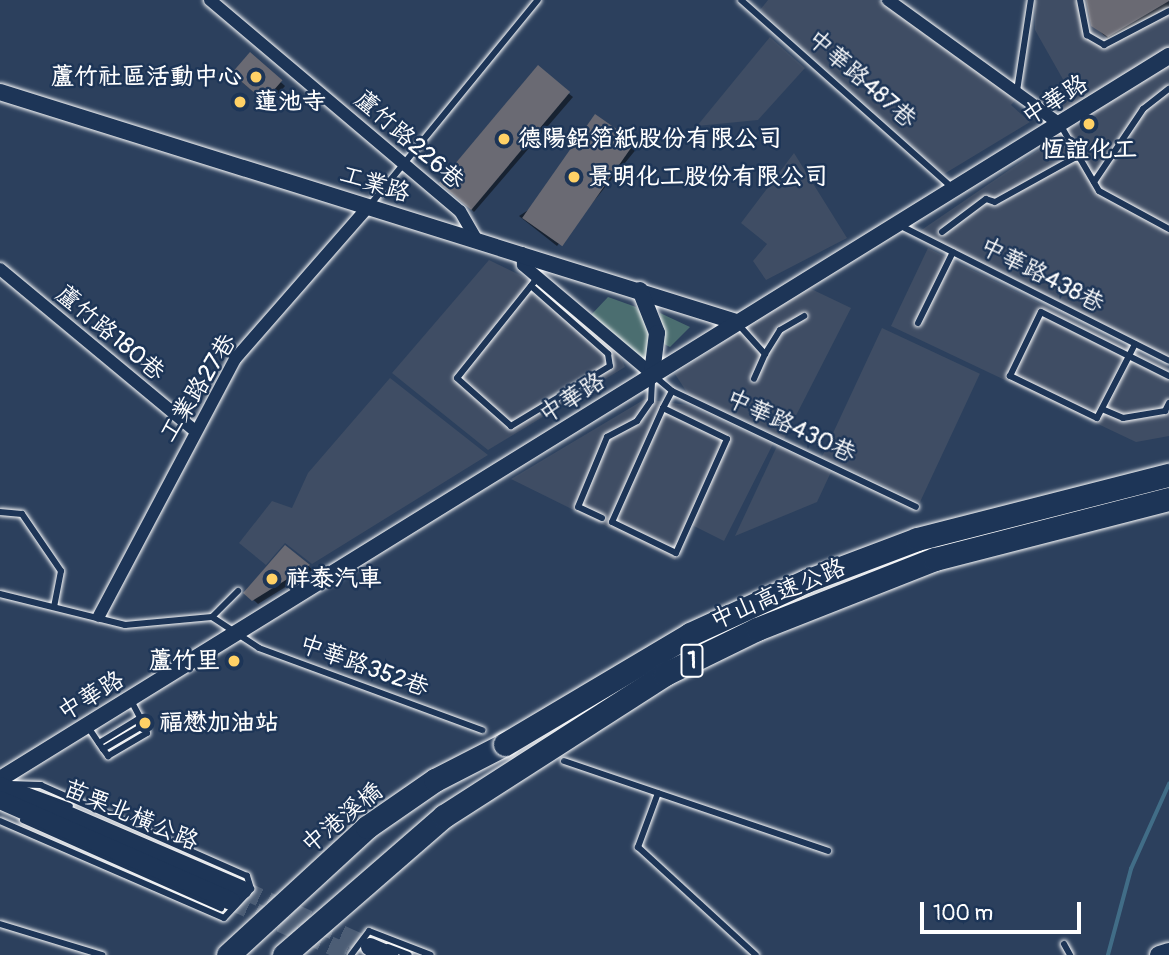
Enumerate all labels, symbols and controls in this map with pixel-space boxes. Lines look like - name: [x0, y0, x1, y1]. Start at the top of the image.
- street label: 中華路487巷: [802, 24, 922, 134]
- place label: 蘆竹社區活動中心: [50, 63, 242, 91]
- marker: 蘆竹社區活動中心: [248, 69, 264, 85]
- street label: 中華路: [1017, 69, 1093, 131]
- street label: 蘆竹路226巷: [348, 84, 470, 196]
- place label: 蓮池寺: [254, 88, 326, 116]
- marker: 蓮池寺: [232, 94, 248, 110]
- marker: 恆誼化工: [1081, 116, 1097, 132]
- place label: 德陽鋁箔紙股份有限公司: [518, 125, 782, 153]
- marker: 德陽鋁箔紙股份有限公司: [496, 131, 512, 147]
- place label: 恆誼化工: [1041, 136, 1137, 164]
- street label: 工業路: [336, 160, 414, 208]
- place label: 景明化工股份有限公司: [588, 163, 828, 191]
- marker: 景明化工股份有限公司: [566, 169, 582, 185]
- street label: 中華路438巷: [975, 231, 1109, 319]
- street label: 蘆竹路180巷: [49, 279, 171, 387]
- street label: 工業路27巷: [153, 329, 243, 447]
- street label: 中華路: [534, 367, 610, 429]
- street label: 中華路430巷: [722, 383, 860, 469]
- street label: 中山高速公路: [706, 553, 850, 635]
- place label: 祥泰汽車: [286, 565, 382, 593]
- marker: 祥泰汽車: [264, 571, 280, 587]
- street label: 中華路352巷: [295, 629, 433, 703]
- road number: 1: [680, 642, 704, 680]
- place label: 蘆竹里: [148, 647, 220, 675]
- marker: 蘆竹里: [226, 653, 242, 669]
- street label: 中華路: [53, 665, 129, 727]
- place label: 福懋加油站: [159, 709, 279, 737]
- marker: 福懋加油站: [137, 715, 153, 731]
- street label: 苗栗北橫公路: [59, 774, 203, 856]
- street label: 中港溪橋: [296, 777, 388, 859]
- scale bar: [924, 888, 1085, 932]
- text: 100 m: [933, 900, 993, 927]

